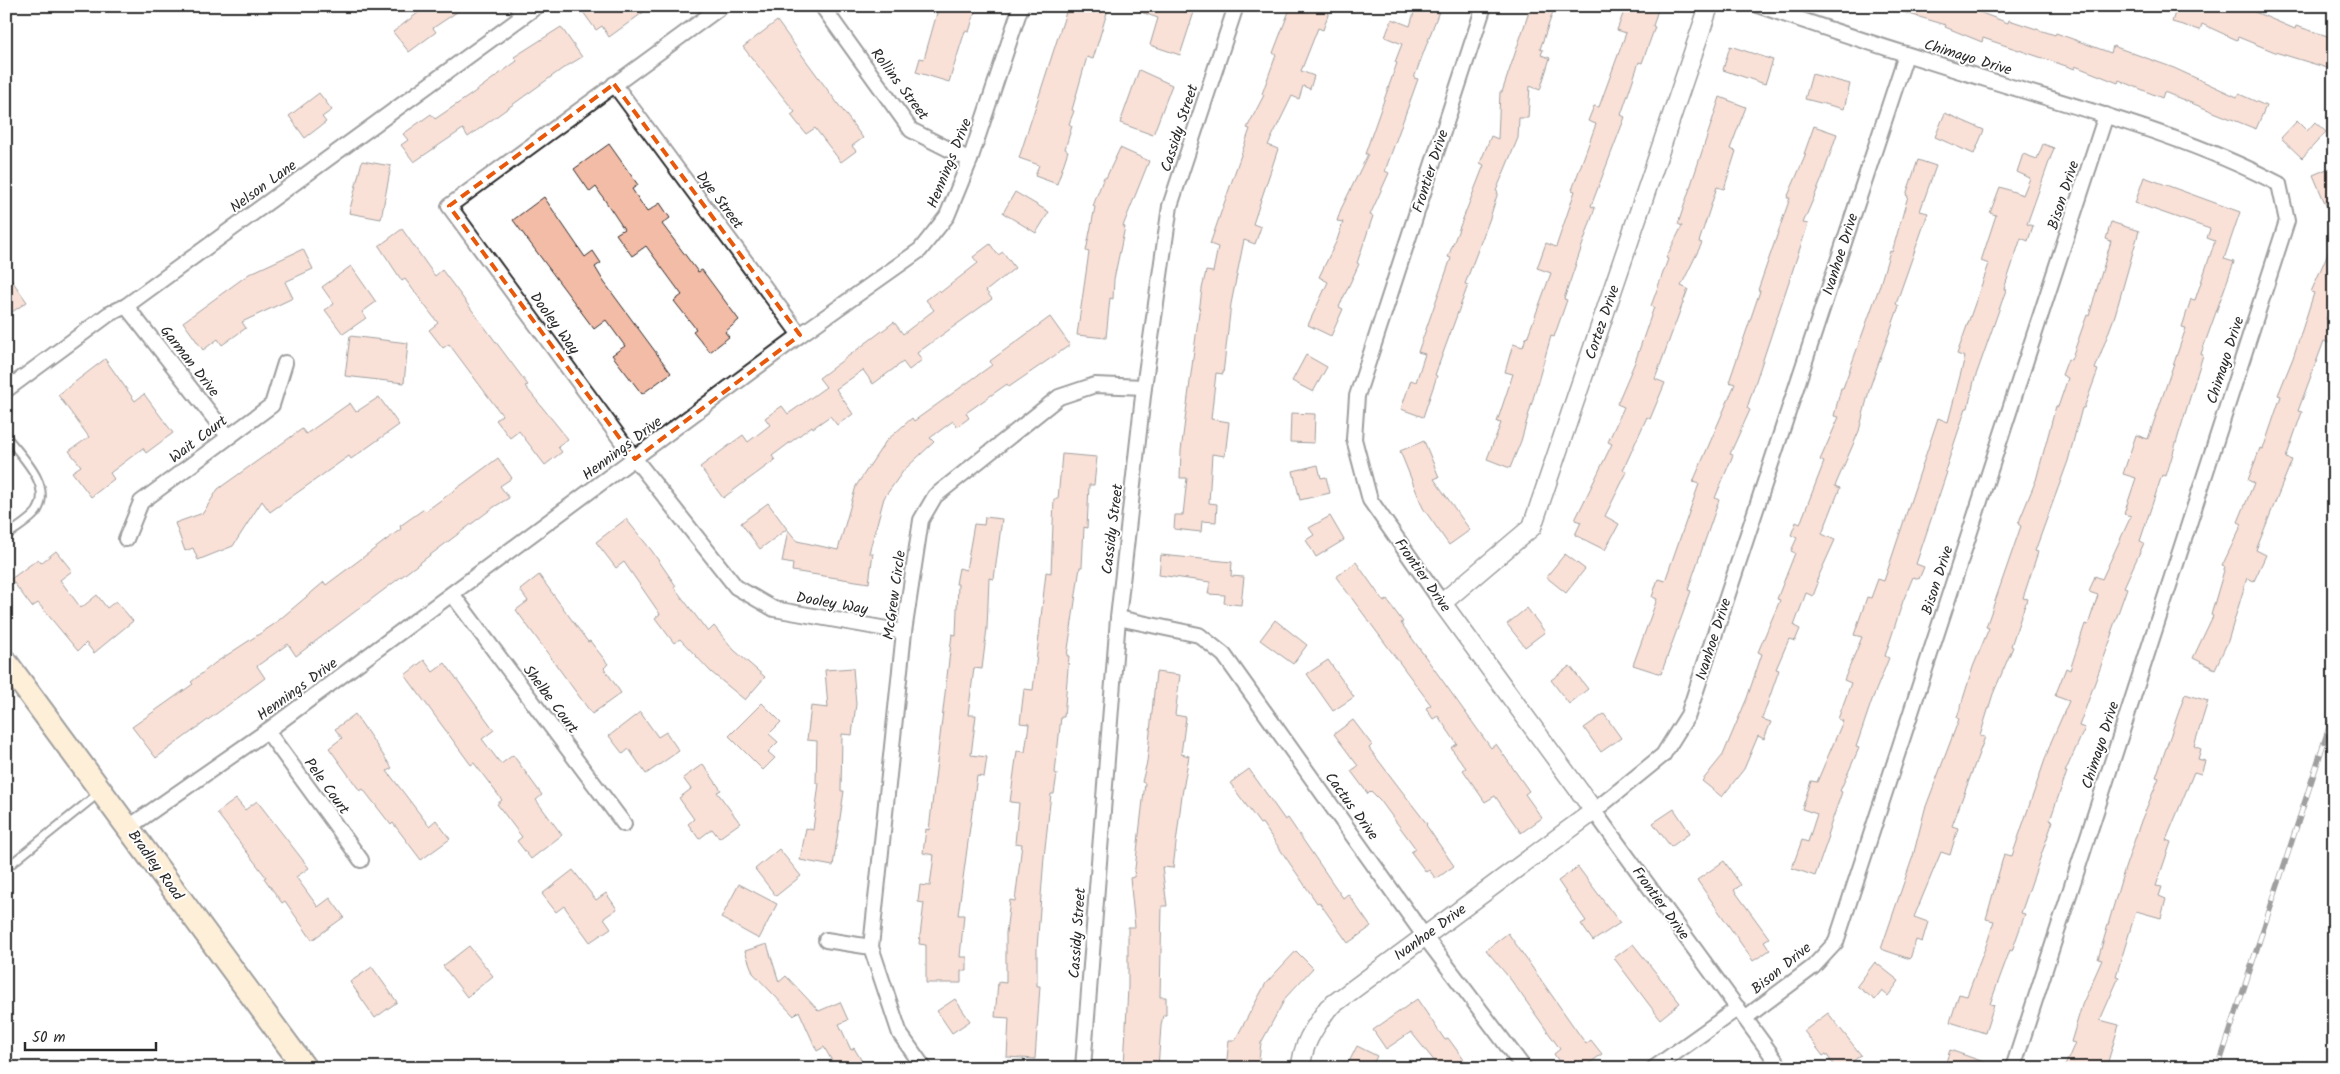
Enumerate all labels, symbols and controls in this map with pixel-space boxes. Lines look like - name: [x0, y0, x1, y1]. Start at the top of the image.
- street label: Chimayo Drive: [1921, 33, 2015, 83]
- street label: Rollins Street: [864, 43, 934, 126]
- street label: Cassidy Street: [1154, 81, 1205, 175]
- street label: Hennings Drive: [921, 115, 979, 212]
- street label: Frontier Drive: [1406, 126, 1456, 216]
- street label: Nelson Lane: [225, 154, 302, 219]
- street label: Bison Drive: [2041, 157, 2087, 233]
- street label: Dye Street: [689, 166, 749, 235]
- street label: Ivanhoe Drive: [1816, 210, 1866, 298]
- street label: Cortez Drive: [1579, 282, 1627, 363]
- street label: Dooley Way: [523, 287, 586, 361]
- street label: Chimayo Drive: [2201, 313, 2251, 407]
- street label: Garman Drive: [153, 321, 225, 403]
- street label: Wait Court: [164, 410, 233, 470]
- street label: Hennings Drive: [577, 410, 668, 487]
- street label: Cassidy Street: [1096, 482, 1130, 576]
- street label: Frontier Drive: [1388, 533, 1457, 618]
- street label: Bison Drive: [1915, 542, 1961, 618]
- street label: McGrew Circle: [877, 549, 913, 641]
- street label: Dooley Way: [794, 586, 871, 622]
- street label: Ivanhoe Drive: [1689, 595, 1739, 683]
- street label: Hennings Drive: [252, 652, 343, 727]
- street label: Shelbe Court: [516, 660, 584, 739]
- street label: Chimayo Drive: [2076, 698, 2126, 792]
- street label: Pele Court: [297, 753, 355, 820]
- street label: Cactus Drive: [1318, 767, 1384, 846]
- street label: Bradley Road: [121, 825, 189, 906]
- street label: Frontier Drive: [1625, 862, 1695, 946]
- street label: Cassidy Street: [1063, 887, 1093, 979]
- street label: Ivanhoe Drive: [1389, 898, 1472, 967]
- street label: Bison Drive: [1746, 937, 1817, 1001]
- scale bar: [25, 1019, 156, 1051]
- text: 50 m: [32, 1026, 66, 1050]

